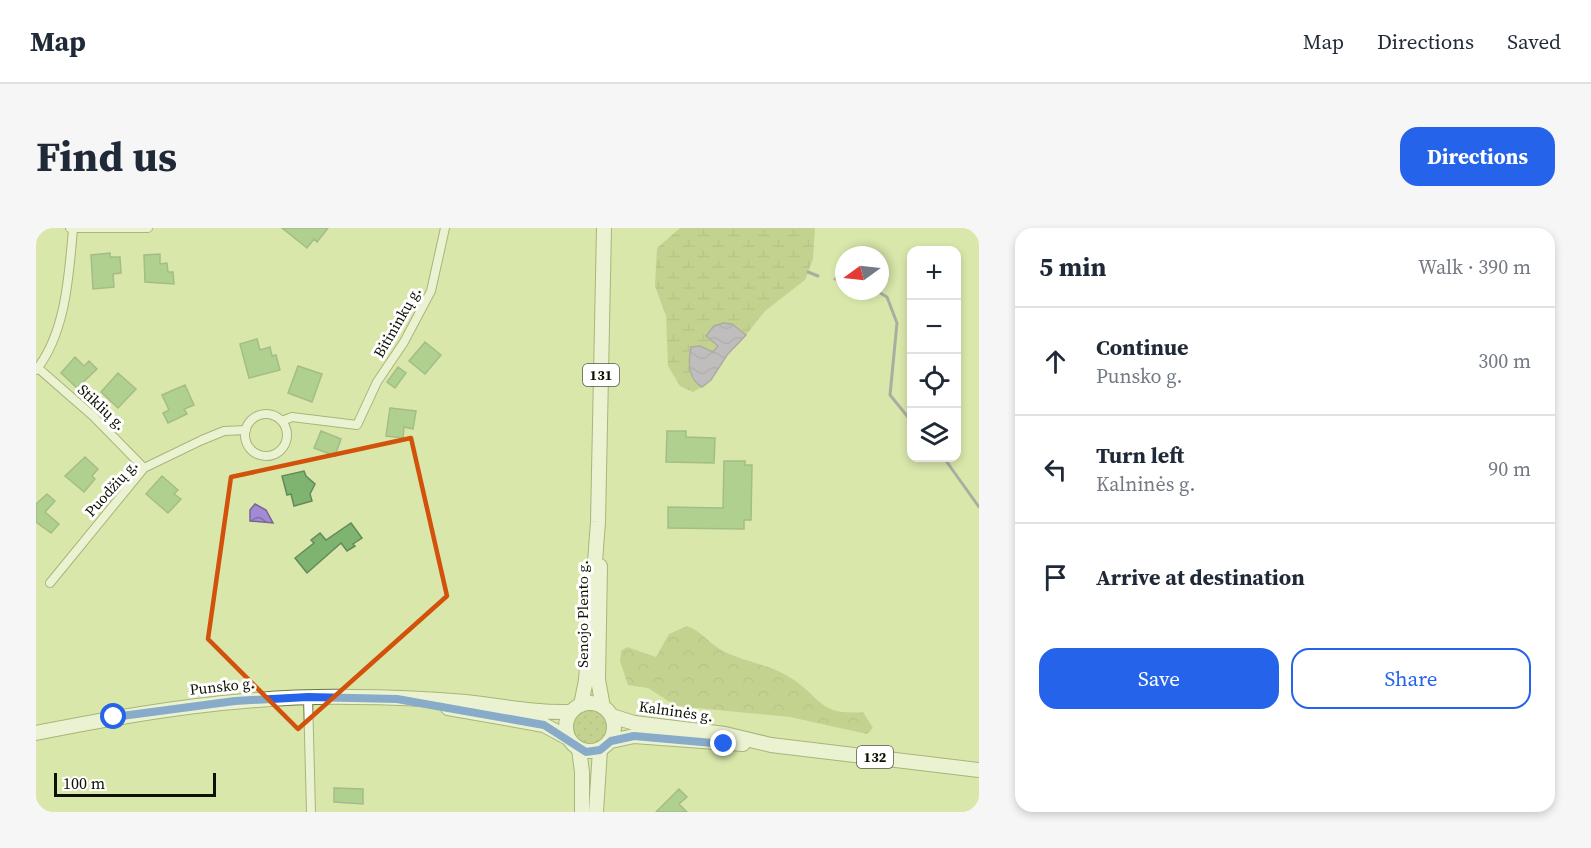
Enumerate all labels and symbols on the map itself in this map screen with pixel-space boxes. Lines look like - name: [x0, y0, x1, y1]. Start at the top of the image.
- north arrow: [835, 246, 889, 300]
- street label: Bitininkų g.: [368, 283, 426, 361]
- road number: 131: [583, 364, 619, 386]
- street label: Stiklių g.: [73, 379, 131, 435]
- street label: Puodžių g.: [80, 455, 142, 521]
- street label: Senojo Plento g.: [572, 560, 593, 668]
- street label: Punsko g.: [189, 672, 255, 700]
- street label: Kalninės g.: [638, 695, 714, 727]
- route start: [100, 703, 126, 729]
- route end: [710, 730, 736, 756]
- road number: 132: [857, 746, 893, 768]
- scale bar: [54, 770, 216, 798]

